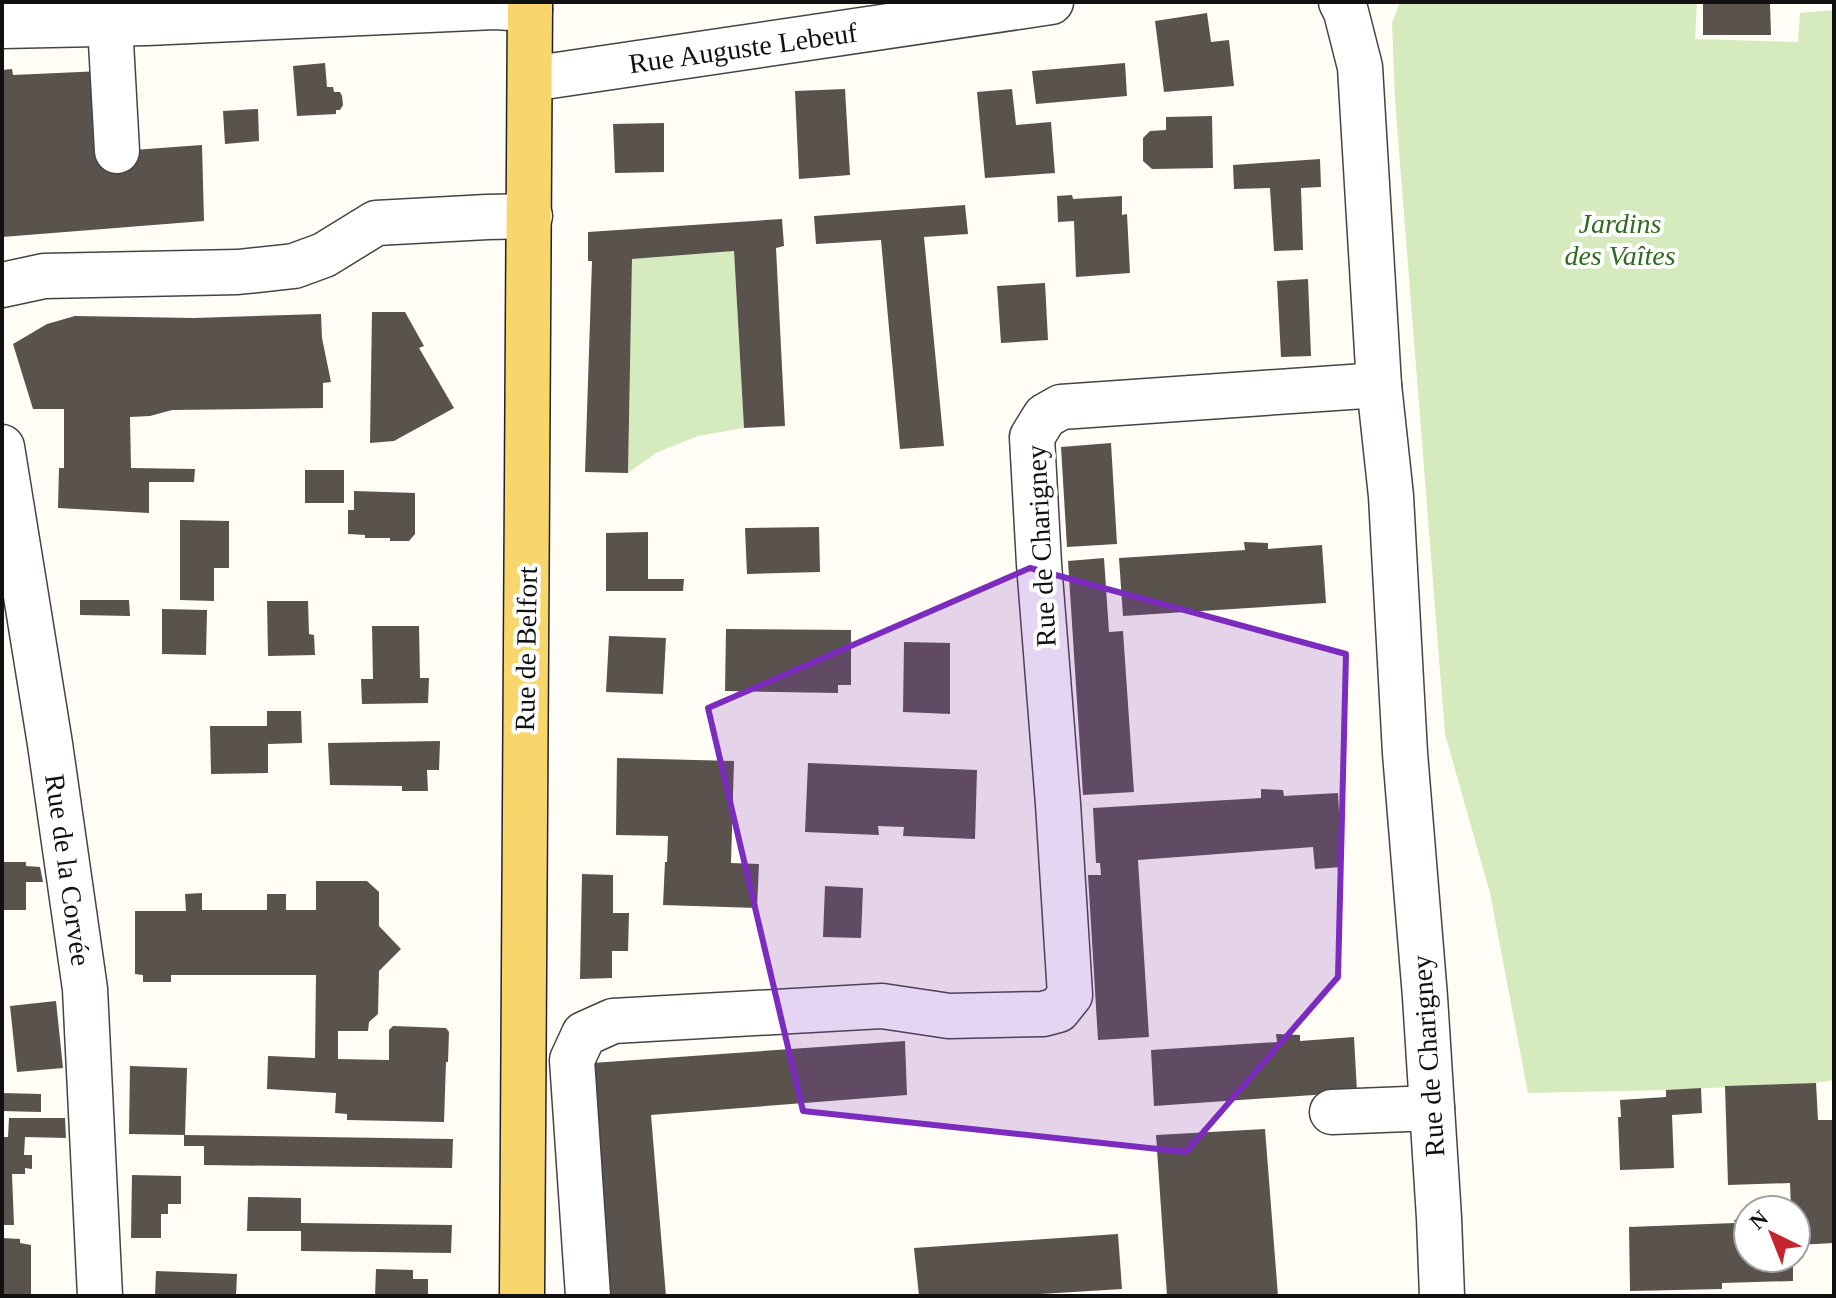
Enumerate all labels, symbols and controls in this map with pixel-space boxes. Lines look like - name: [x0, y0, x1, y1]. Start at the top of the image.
- street label: Rue Auguste Lebeuf: [627, 17, 860, 79]
- park label: Jardins des Vaîtes: [1564, 208, 1676, 271]
- street label: Rue de Charigney: [1020, 444, 1062, 648]
- street label: Rue de Belfort: [509, 566, 543, 732]
- street label: Rue de la Corvée: [39, 772, 97, 968]
- street label: Rue de Charigney: [1405, 954, 1451, 1158]
- north arrow: [1732, 1194, 1812, 1274]
- text: N: [1744, 1205, 1773, 1234]

